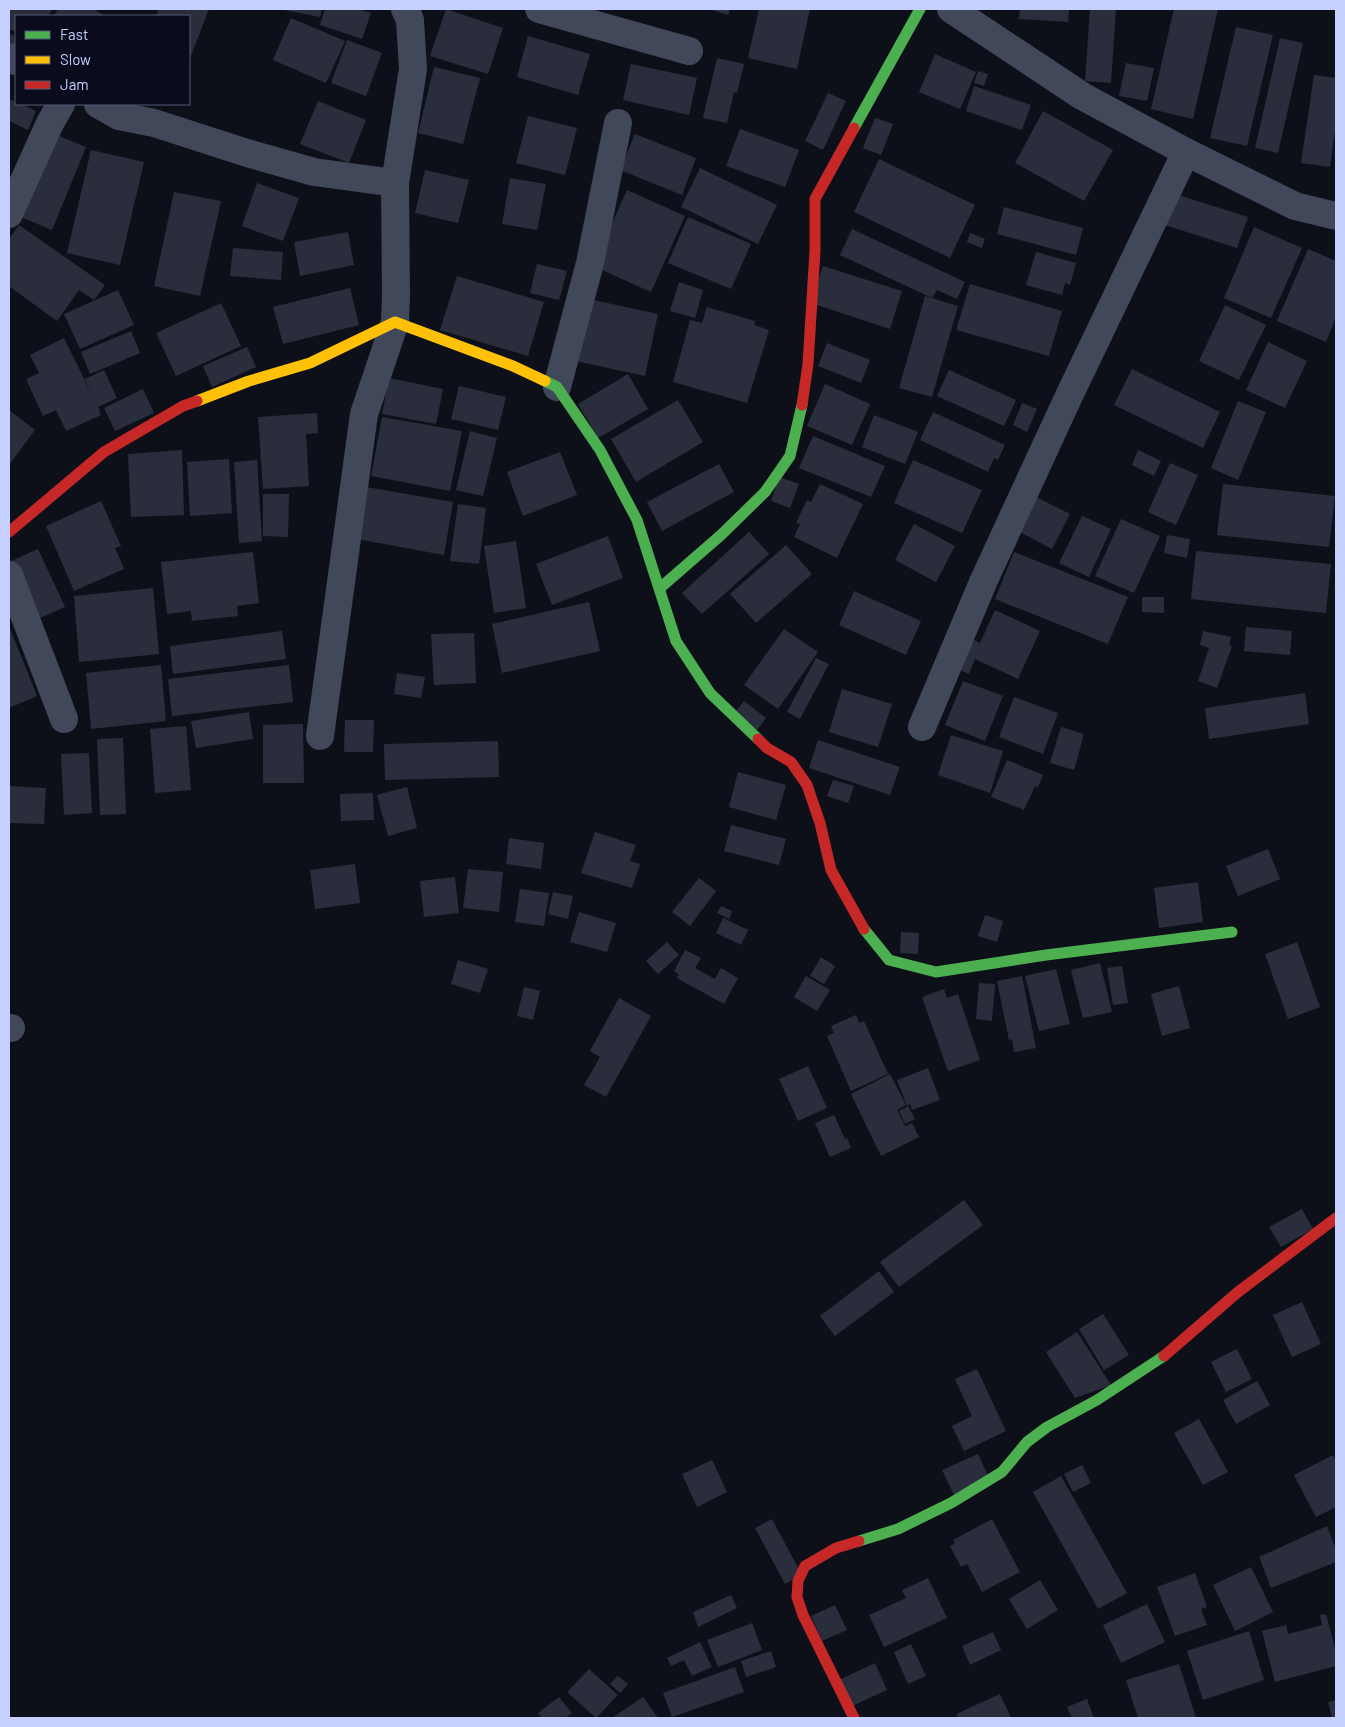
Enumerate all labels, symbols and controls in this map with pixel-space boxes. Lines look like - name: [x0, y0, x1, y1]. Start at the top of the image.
- legend: [15, 15, 190, 105]
- text: Fast: [60, 25, 88, 43]
- text: Slow: [60, 50, 91, 68]
- text: Jam: [60, 75, 89, 93]

